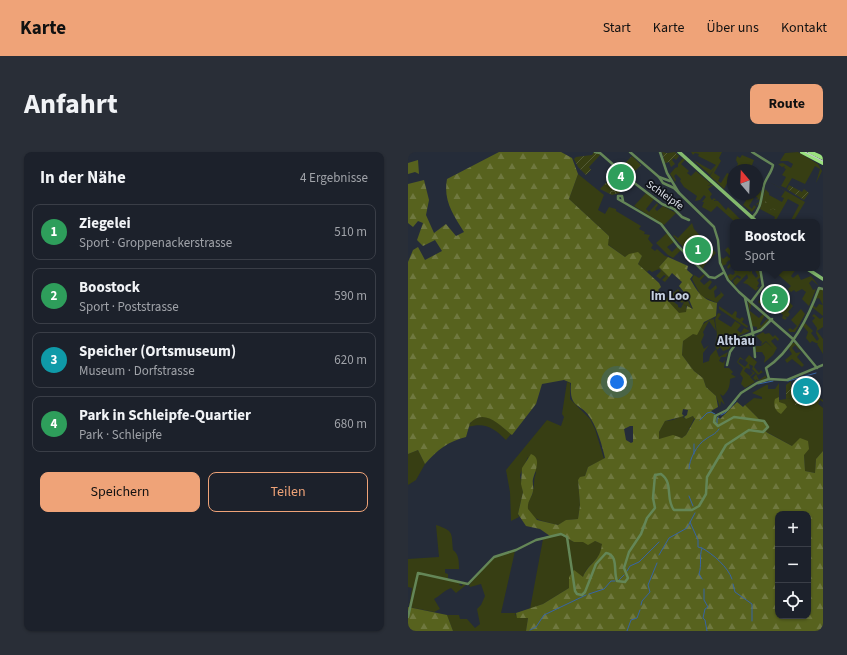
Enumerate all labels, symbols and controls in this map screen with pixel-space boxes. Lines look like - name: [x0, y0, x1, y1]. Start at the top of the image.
- text: Karte: [20, 15, 66, 42]
- text: Start: [603, 18, 631, 38]
- text: Karte: [653, 18, 684, 38]
- text: Über uns: [706, 18, 759, 38]
- text: Kontakt: [781, 18, 827, 38]
- text: Anfahrt: [24, 84, 118, 124]
- button: Route: [750, 84, 823, 124]
- pin: 4: [608, 162, 634, 192]
- north arrow: [727, 164, 763, 200]
- text: In der Nähe: [40, 166, 126, 190]
- text: 4 Ergebnisse: [300, 169, 368, 187]
- street label: Schleipfe: [643, 177, 687, 214]
- text: Ziegelei: [79, 213, 131, 234]
- popup: [730, 219, 820, 271]
- text: 1: [51, 223, 57, 241]
- text: 510 m: [334, 223, 367, 241]
- text: Boostock: [744, 226, 806, 247]
- text: Sport · Groppenackerstrasse: [79, 234, 232, 252]
- pin: 1: [685, 235, 711, 265]
- text: Sport: [744, 247, 775, 265]
- text: Boostock: [79, 277, 140, 298]
- pin: 2: [762, 284, 788, 314]
- text: 2: [51, 287, 57, 305]
- text: 590 m: [334, 287, 367, 305]
- district label: Im Loo: [651, 287, 689, 305]
- text: Sport · Poststrasse: [79, 298, 179, 316]
- district label: Althau: [716, 332, 755, 350]
- text: Speicher (Ortsmuseum): [79, 341, 236, 362]
- text: 3: [51, 351, 57, 369]
- text: 620 m: [334, 351, 367, 369]
- text: Museum · Dorfstrasse: [79, 362, 195, 380]
- your location: [607, 372, 627, 392]
- pin: 3: [793, 376, 819, 406]
- text: Park in Schleipfe-Quartier: [79, 405, 251, 426]
- text: 4: [51, 415, 57, 433]
- text: 680 m: [334, 415, 367, 433]
- text: Park · Schleipfe: [79, 426, 162, 444]
- button: Speichern: [40, 472, 200, 512]
- button: Teilen: [208, 472, 368, 512]
- map controls: [775, 511, 811, 619]
- button: +: [775, 511, 811, 547]
- button: −: [775, 547, 811, 583]
- button: locate: [775, 583, 811, 619]

